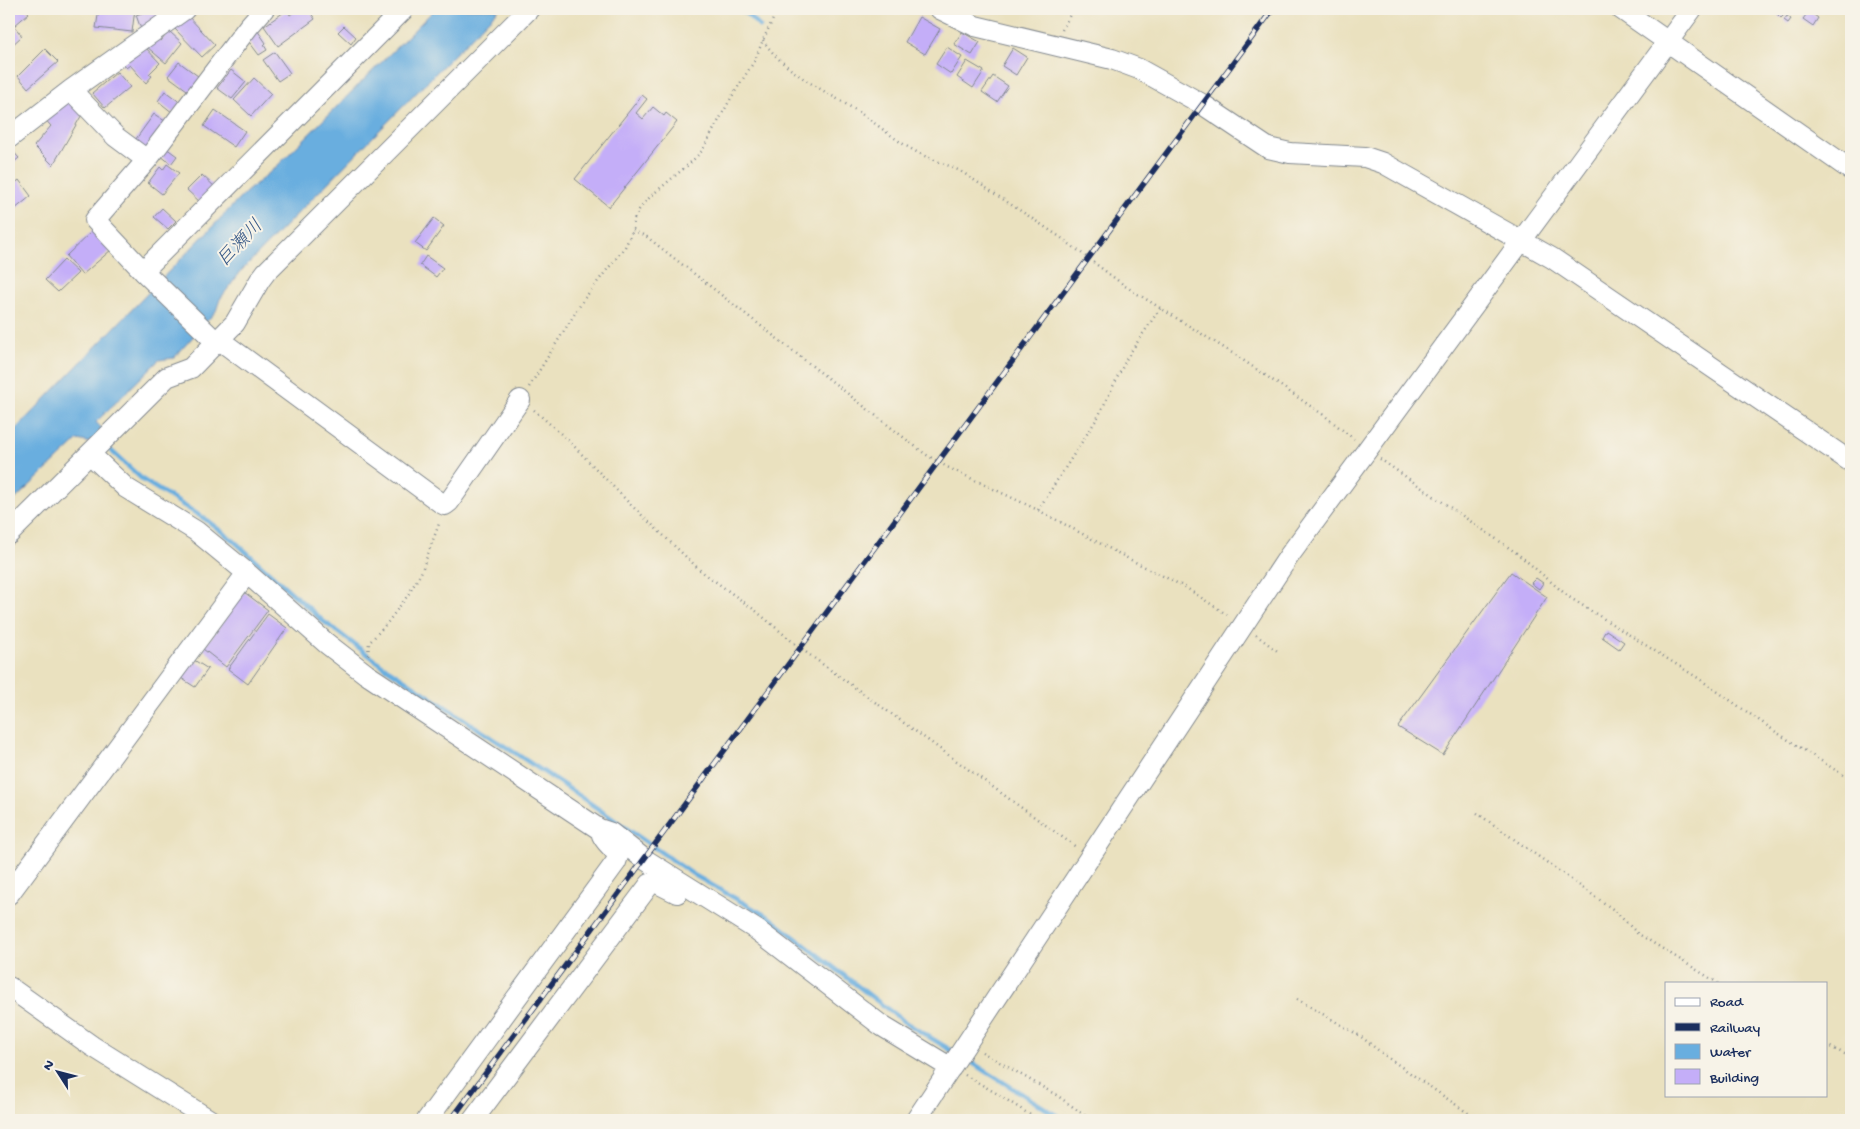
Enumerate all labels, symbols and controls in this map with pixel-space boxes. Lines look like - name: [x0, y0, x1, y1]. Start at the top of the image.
- water label: 巨瀬川: [213, 216, 269, 272]
- legend: [1665, 982, 1828, 1096]
- text: Road: [1710, 994, 1744, 1012]
- text: Railway: [1710, 1020, 1761, 1038]
- text: Water: [1710, 1044, 1752, 1062]
- north arrow: [32, 1046, 82, 1096]
- text: N: [40, 1057, 59, 1075]
- text: Building: [1709, 1070, 1759, 1088]

